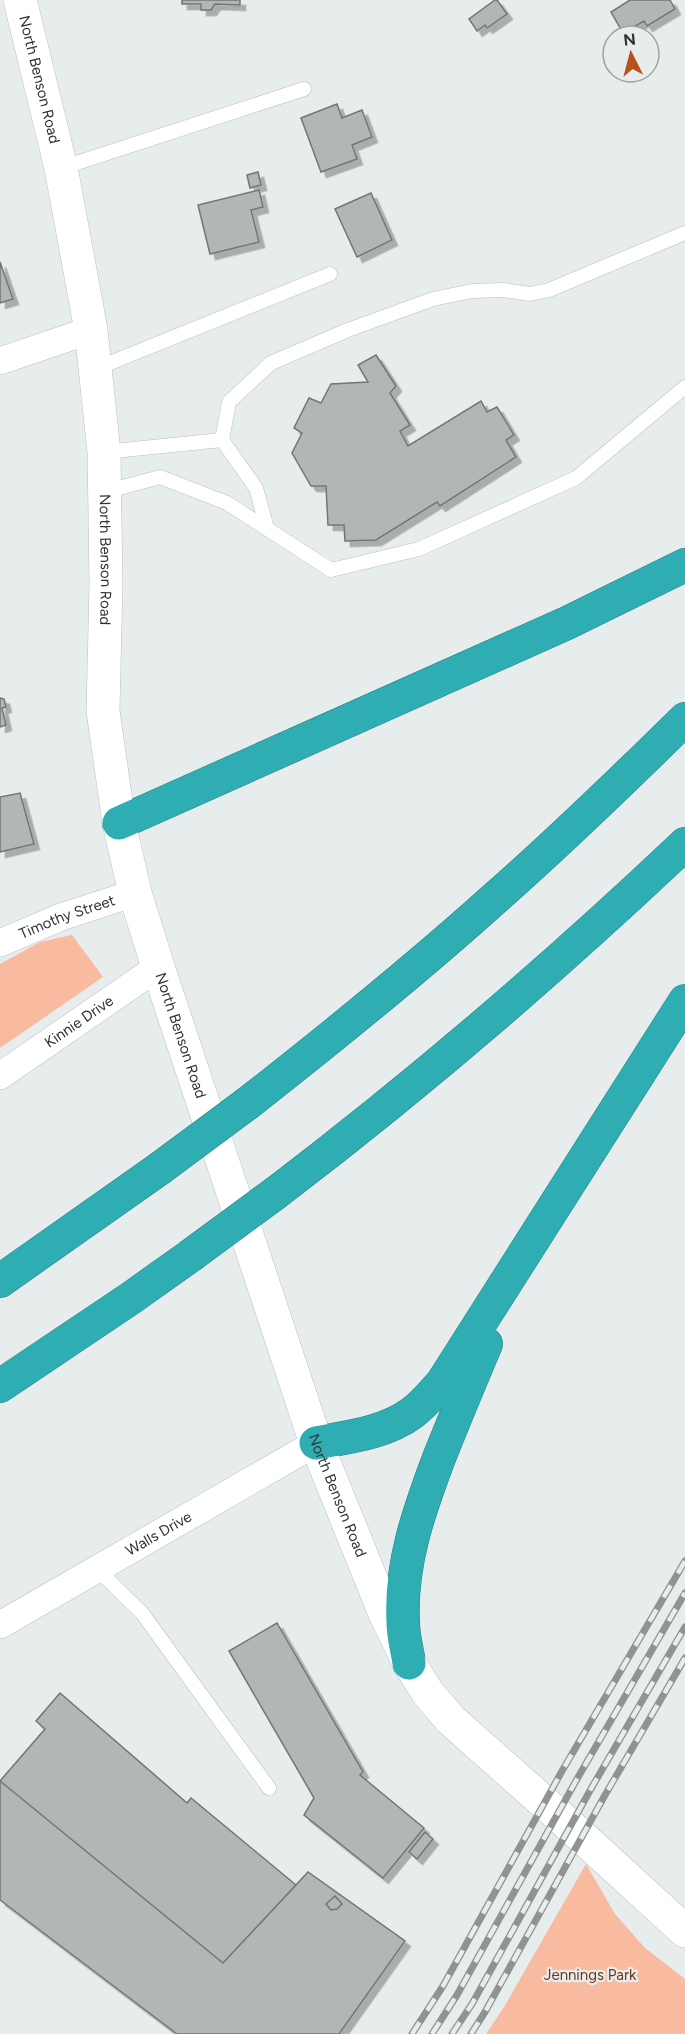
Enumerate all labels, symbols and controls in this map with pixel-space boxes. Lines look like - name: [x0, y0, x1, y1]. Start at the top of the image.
- street label: North Benson Road: [15, 14, 64, 146]
- north arrow: [601, 24, 661, 84]
- text: N: [622, 29, 637, 50]
- street label: North Benson Road: [96, 494, 115, 625]
- street label: Timothy Street: [16, 891, 117, 943]
- street label: North Benson Road: [152, 970, 210, 1101]
- street label: Kinnie Drive: [41, 991, 117, 1051]
- street label: North Benson Road: [305, 1432, 370, 1560]
- street label: Walls Drive: [122, 1508, 195, 1560]
- park label: Jennings Park: [544, 1966, 637, 1984]

